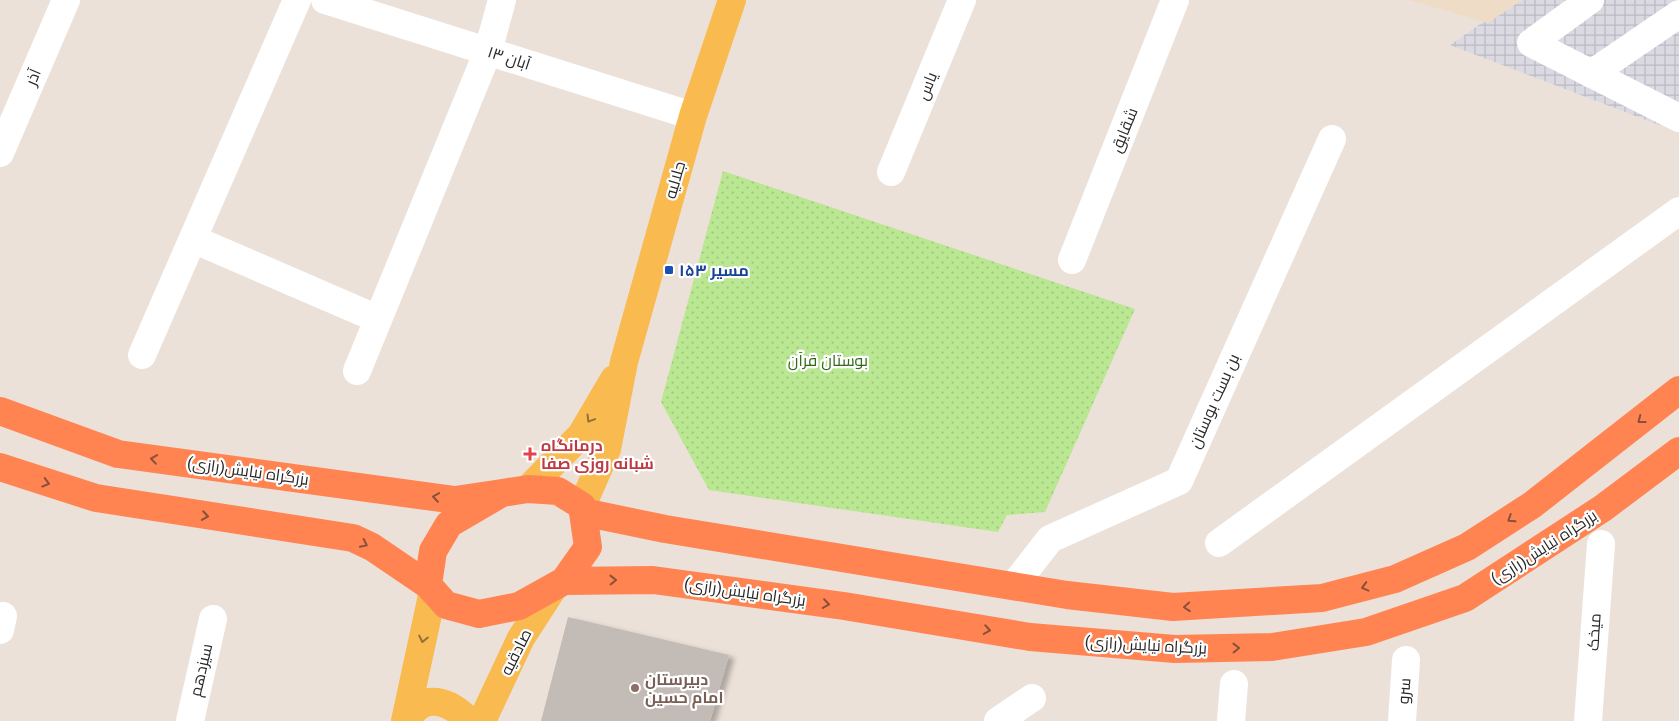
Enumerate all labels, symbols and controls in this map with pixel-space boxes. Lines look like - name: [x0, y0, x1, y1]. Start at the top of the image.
- street label: ۱۳ آبان: [485, 42, 533, 75]
- street label: آذر: [21, 65, 45, 89]
- street label: یاس: [913, 69, 942, 103]
- street label: شقایق: [1106, 105, 1142, 156]
- street label: جلالیه: [661, 159, 689, 201]
- place label: مسیر ۱۵۳: [679, 261, 749, 280]
- marker: مسیر ۱۵۳: [663, 264, 675, 276]
- park label: بوستان قرآن: [788, 351, 868, 371]
- street label: بن بست بوستان: [1185, 351, 1244, 452]
- one-way arrow: [587, 413, 596, 422]
- one-way arrow: [1637, 415, 1646, 424]
- place label: درمانگاه شبانه روزی صفا: [541, 436, 654, 473]
- marker: درمانگاه شبانه روزی صفا: [523, 447, 537, 461]
- street label: بزرگراه نیایش(رازی): [186, 453, 310, 490]
- one-way arrow: [150, 454, 158, 464]
- one-way arrow: [41, 478, 50, 488]
- one-way arrow: [432, 492, 440, 503]
- street label: بزرگراه نیایش(رازی): [1487, 506, 1601, 589]
- one-way arrow: [201, 510, 209, 520]
- one-way arrow: [1508, 512, 1517, 522]
- one-way arrow: [359, 538, 368, 548]
- street label: بزرگراه نیایش(رازی): [683, 574, 807, 611]
- one-way arrow: [610, 575, 617, 585]
- one-way arrow: [1361, 581, 1369, 591]
- one-way arrow: [823, 598, 831, 609]
- one-way arrow: [1182, 601, 1190, 612]
- street label: میخک: [1583, 613, 1605, 651]
- one-way arrow: [982, 624, 991, 634]
- street label: صادقیه: [496, 626, 536, 678]
- street label: بزرگراه نیایش(رازی): [1084, 632, 1208, 659]
- one-way arrow: [418, 634, 429, 643]
- street label: سیزدهم: [186, 642, 218, 699]
- one-way arrow: [1232, 643, 1240, 653]
- place label: دبیرستان امام حسین: [645, 670, 723, 709]
- street label: سرو: [1394, 677, 1414, 705]
- marker: دبیرستان امام حسین: [629, 682, 641, 694]

